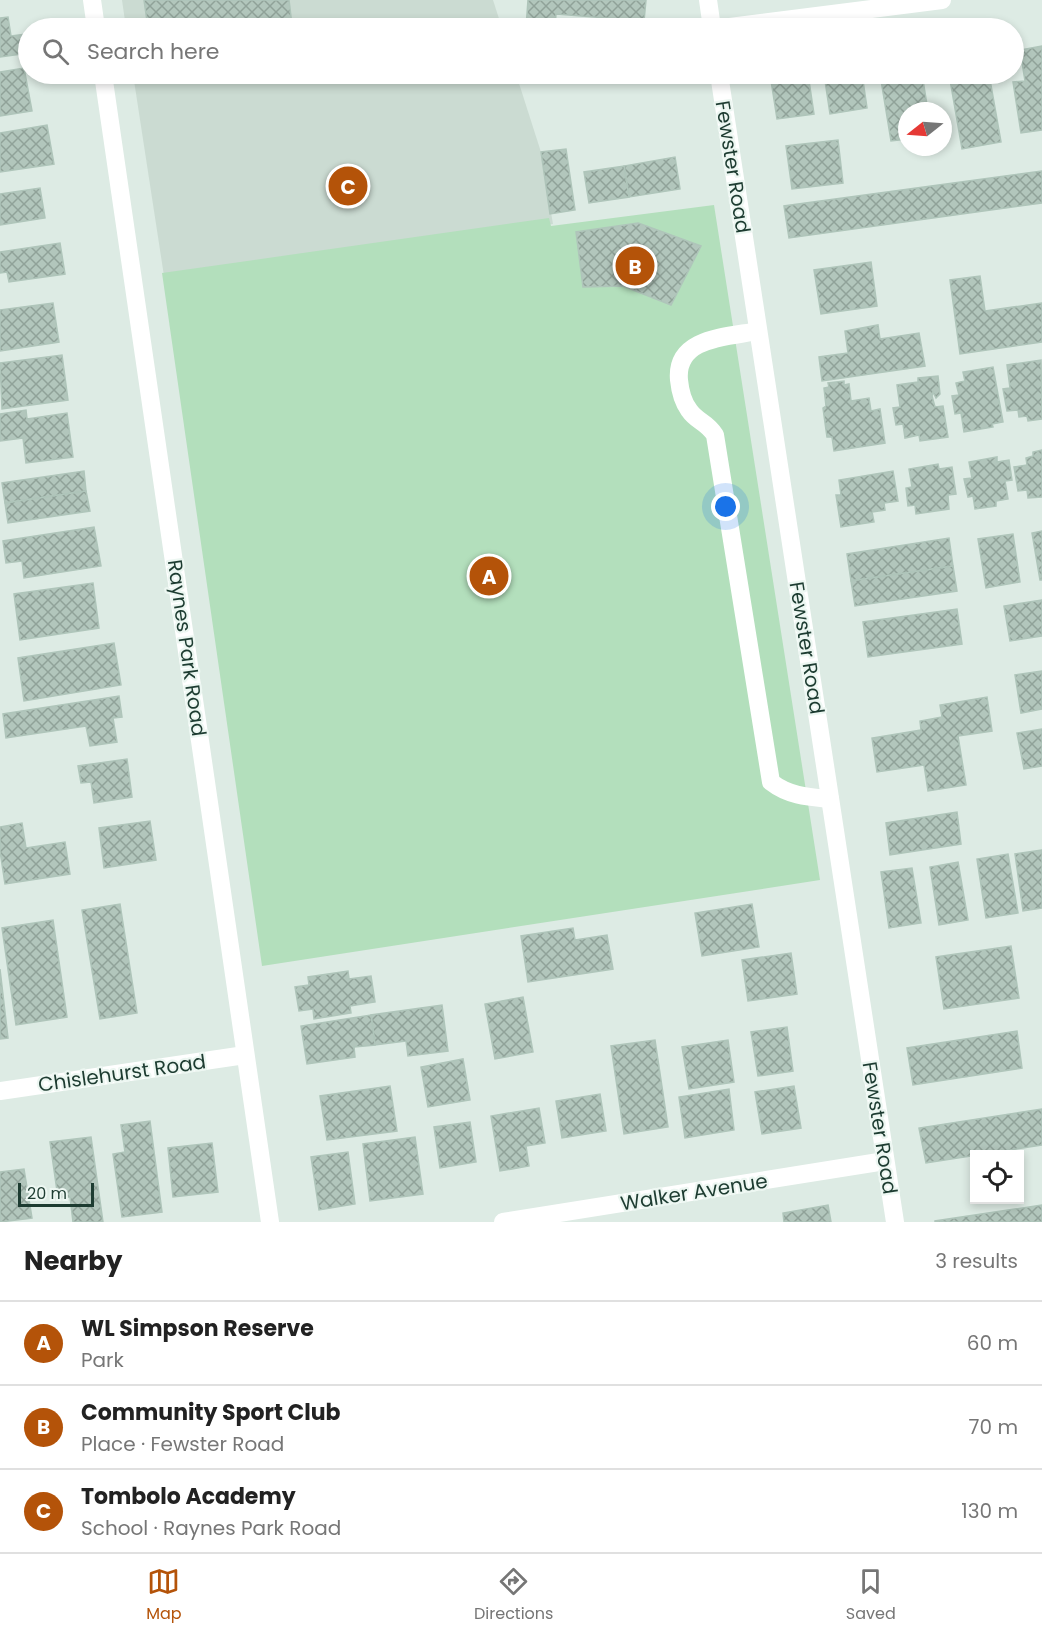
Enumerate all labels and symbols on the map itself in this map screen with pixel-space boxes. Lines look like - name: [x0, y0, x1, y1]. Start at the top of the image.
- street label: Fewster Road: [709, 99, 757, 235]
- north arrow: [898, 102, 952, 156]
- pin: C: [328, 164, 368, 208]
- pin: B: [616, 244, 654, 288]
- your location: [711, 492, 740, 521]
- pin: A: [470, 554, 508, 598]
- street label: Raynes Park Road: [161, 558, 213, 738]
- street label: Fewster Road: [783, 580, 831, 716]
- street label: Chislehurst Road: [36, 1047, 208, 1099]
- street label: Fewster Road: [856, 1060, 904, 1196]
- street label: Walker Avenue: [618, 1167, 770, 1217]
- scale bar: [18, 1180, 94, 1208]

